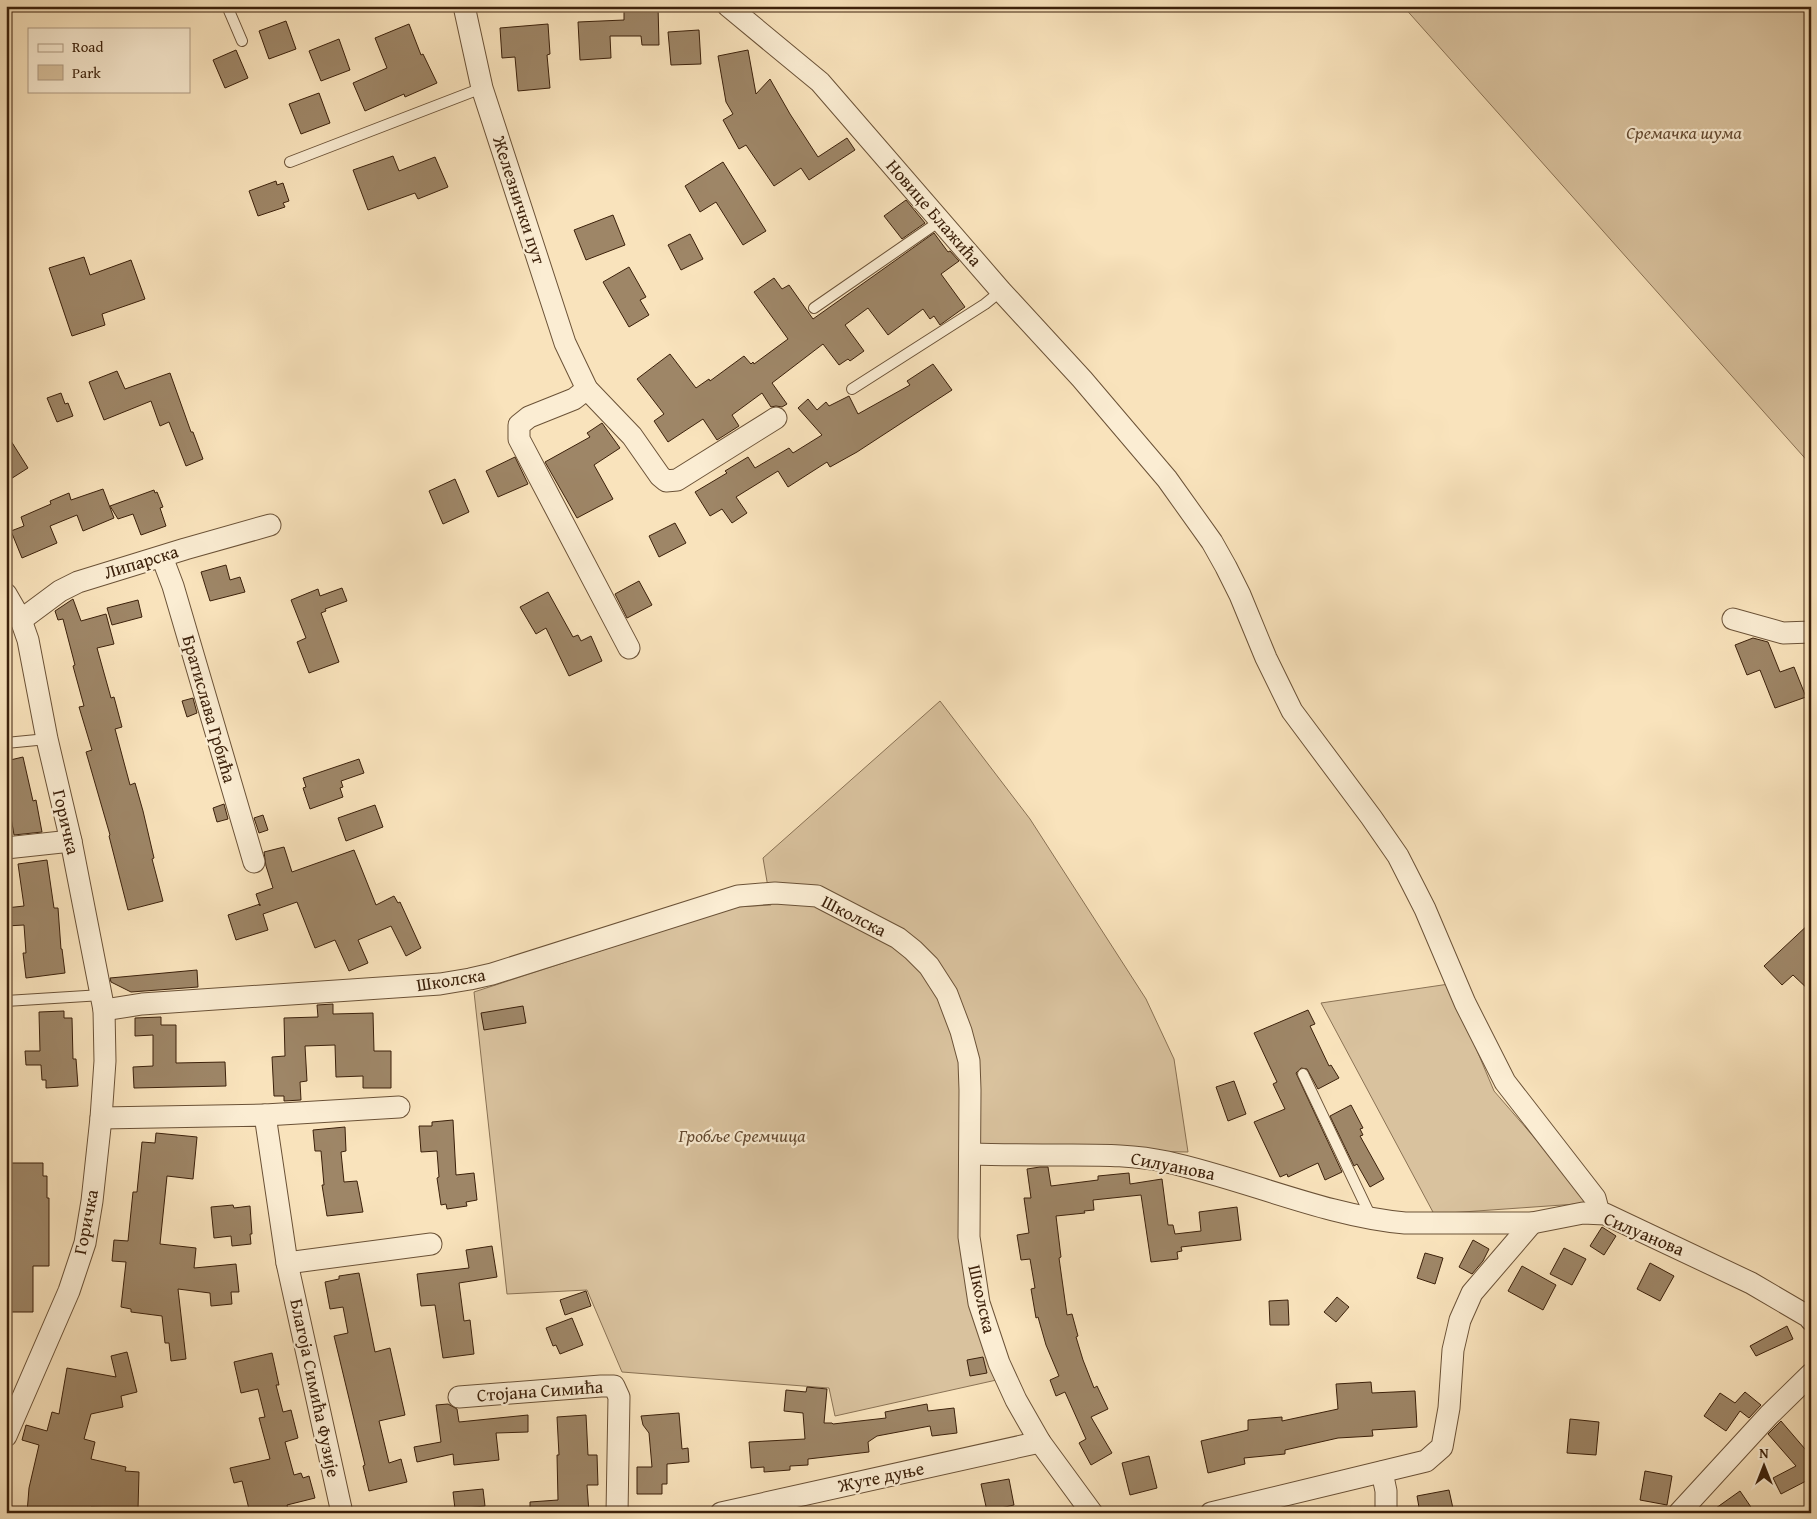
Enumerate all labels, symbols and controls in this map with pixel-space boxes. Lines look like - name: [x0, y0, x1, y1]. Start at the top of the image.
- legend: [28, 28, 190, 92]
- text: Road: [72, 36, 103, 57]
- text: Park: [72, 62, 101, 83]
- park label: Сремачка шума: [1626, 119, 1743, 146]
- street label: Железнички пут: [486, 131, 553, 268]
- street label: Новице Блажића: [880, 153, 989, 273]
- street label: Липарска: [100, 537, 182, 586]
- street label: Братислава Грбића: [175, 632, 244, 786]
- street label: Горичка: [46, 787, 87, 857]
- street label: Школска: [817, 888, 892, 944]
- street label: Школска: [414, 961, 488, 998]
- park label: Гробље Сремчица: [677, 1122, 806, 1149]
- street label: Силуанова: [1129, 1144, 1218, 1187]
- street label: Горичка: [66, 1187, 105, 1257]
- street label: Силуанова: [1600, 1204, 1689, 1263]
- street label: Школска: [962, 1262, 1004, 1336]
- street label: Благоја Симића Фузије: [283, 1296, 348, 1480]
- street label: Стојана Симића: [476, 1373, 605, 1408]
- north arrow: [1740, 1442, 1790, 1492]
- text: N: [1759, 1443, 1769, 1463]
- street label: Жуте дуње: [834, 1454, 926, 1499]

